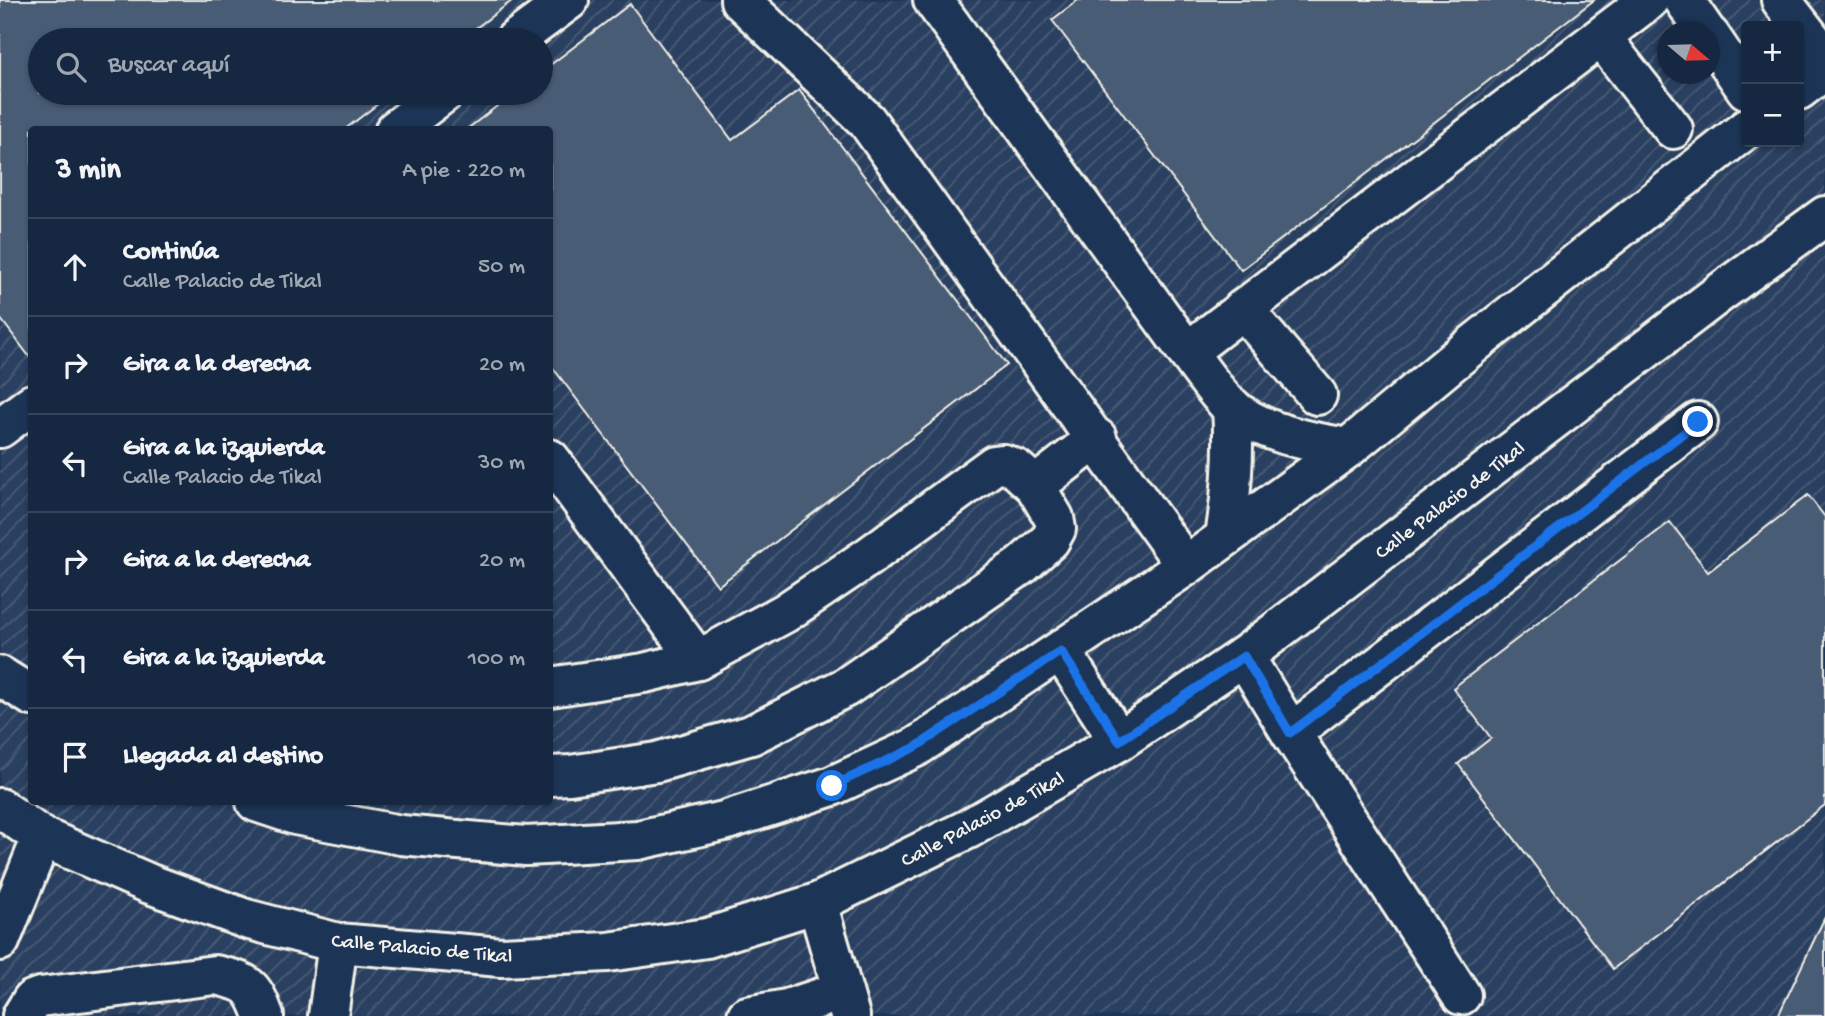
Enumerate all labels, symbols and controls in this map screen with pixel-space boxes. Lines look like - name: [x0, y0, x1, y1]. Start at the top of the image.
- north arrow: [1657, 21, 1720, 84]
- map controls: [1741, 21, 1804, 147]
- button: +: [1741, 21, 1804, 84]
- search box: [28, 28, 553, 105]
- icon: search: [52, 48, 90, 86]
- text: Buscar aquí: [108, 51, 230, 82]
- button: −: [1741, 84, 1804, 147]
- text: 3 min: [56, 154, 121, 189]
- text: A pie · 220 m: [402, 158, 525, 185]
- text: Continúa: [123, 238, 218, 269]
- icon: ahead: [56, 248, 94, 286]
- text: 50 m: [478, 254, 525, 281]
- text: Calle Palacio de Tikal: [123, 269, 322, 296]
- icon: right: [56, 346, 94, 384]
- text: Gira a la derecha: [123, 350, 310, 381]
- text: 20 m: [479, 352, 525, 379]
- route end: [1682, 406, 1713, 437]
- text: Gira a la izquierda: [123, 434, 325, 465]
- street label: Calle Palacio de Tikal: [1371, 437, 1531, 566]
- icon: left: [56, 444, 94, 482]
- text: 30 m: [478, 450, 525, 477]
- text: Calle Palacio de Tikal: [123, 465, 322, 492]
- icon: right: [56, 542, 94, 580]
- text: Gira a la derecha: [123, 546, 310, 577]
- text: 20 m: [479, 548, 525, 575]
- icon: left: [56, 640, 94, 678]
- text: Gira a la izquierda: [123, 644, 325, 675]
- text: 100 m: [468, 646, 525, 673]
- icon: arrive: [56, 738, 94, 776]
- text: Llegada al destino: [123, 742, 323, 773]
- street label: Calle Palacio de Tikal: [898, 767, 1070, 875]
- route start: [816, 770, 847, 801]
- street label: Calle Palacio de Tikal: [330, 930, 513, 971]

